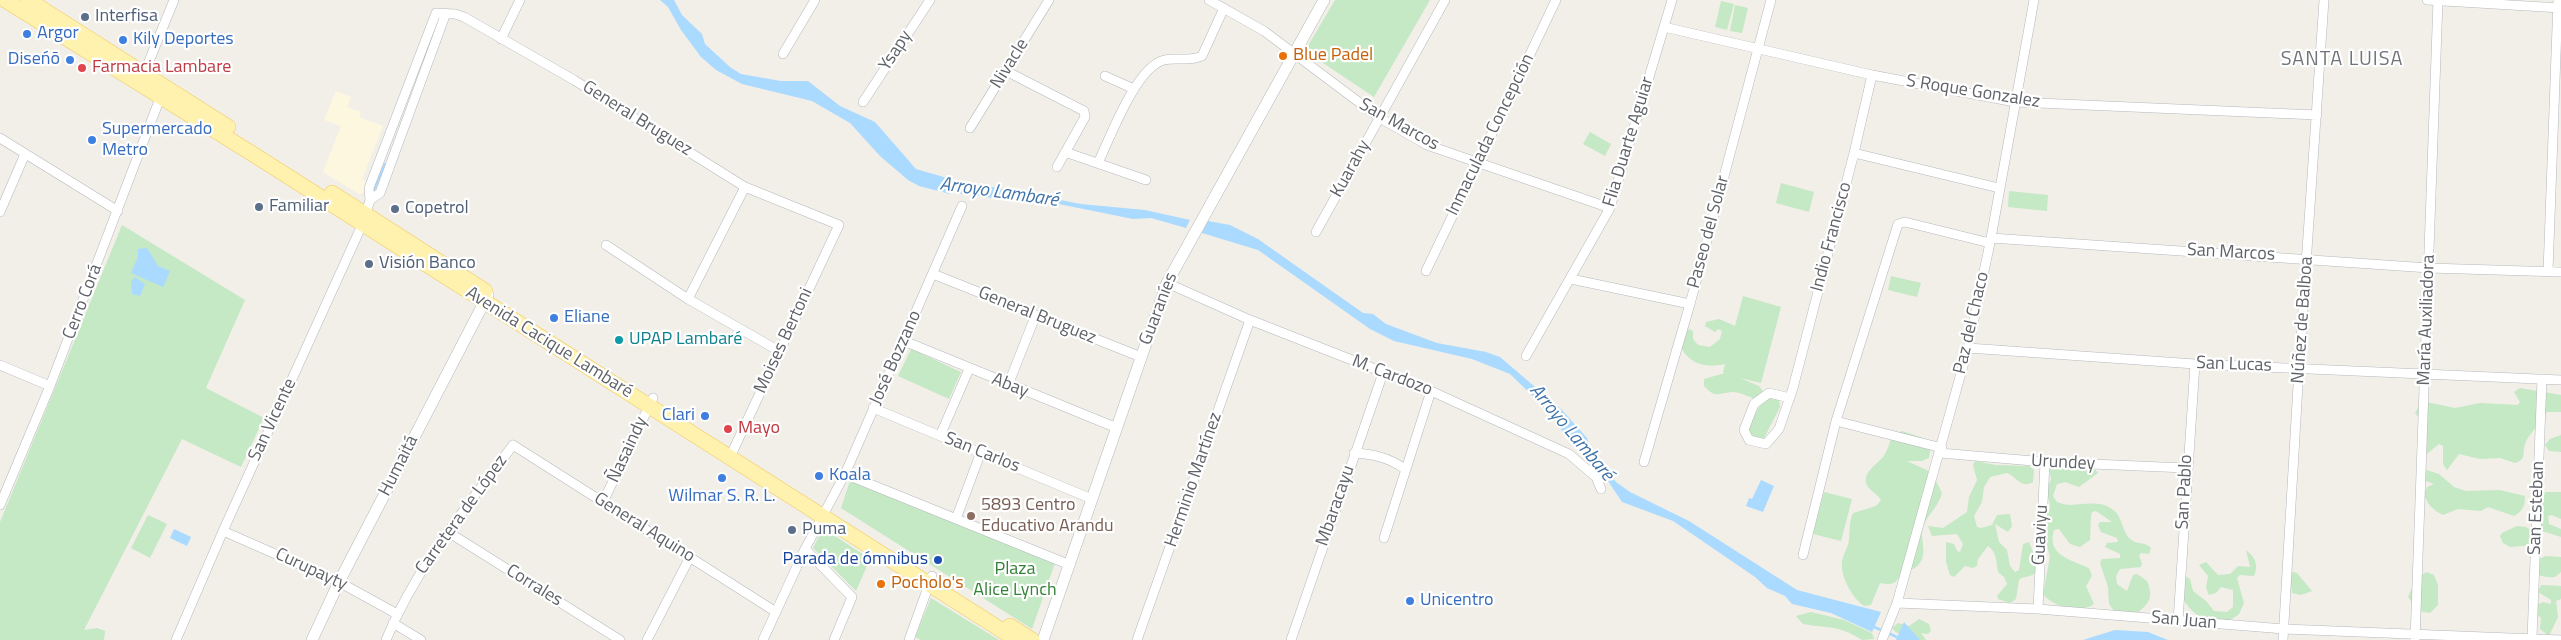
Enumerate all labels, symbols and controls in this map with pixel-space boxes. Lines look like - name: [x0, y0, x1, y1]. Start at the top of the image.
- place label: Interfisa: [95, 6, 158, 28]
- marker: Interfisa: [79, 11, 91, 23]
- place label: Argor: [37, 23, 79, 45]
- street label: Ysapy: [875, 27, 917, 75]
- marker: Argor: [21, 28, 33, 40]
- place label: Kily Deportes: [133, 29, 234, 51]
- marker: Kily Deportes: [117, 34, 129, 46]
- street label: Nivacle: [986, 35, 1034, 93]
- place label: Blue Padel: [1293, 45, 1373, 67]
- district label: SANTA LUISA: [2279, 48, 2405, 72]
- place label: Diseńō: [8, 49, 60, 71]
- marker: Blue Padel: [1277, 50, 1289, 62]
- street label: Inmaculada Concepción: [1442, 51, 1540, 219]
- marker: Diseńō: [64, 54, 76, 66]
- place label: Farmacia Lambare: [92, 57, 231, 79]
- marker: Farmacia Lambare: [76, 62, 88, 74]
- street label: S Roque Gonzalez: [1905, 71, 2041, 113]
- street label: Flia Duarte Aguiar: [1599, 74, 1659, 210]
- street label: General Bruguez: [578, 77, 696, 161]
- street label: San Marcos: [1355, 94, 1443, 156]
- place label: Supermercado Metro: [102, 119, 212, 162]
- marker: Supermercado Metro: [86, 134, 98, 146]
- street label: Kuarahy: [1327, 137, 1375, 201]
- water label: Arroyo Lambaré: [938, 173, 1060, 213]
- street label: Paseo del Solar: [1684, 173, 1734, 291]
- street label: Indio Francisco: [1807, 180, 1857, 294]
- place label: Familiar: [269, 196, 329, 218]
- place label: Copetrol: [405, 198, 469, 220]
- marker: Familiar: [253, 201, 265, 213]
- marker: Copetrol: [389, 203, 401, 215]
- street label: San Marcos: [2186, 240, 2276, 266]
- place label: Visión Banco: [379, 253, 476, 275]
- street label: María Auxiliadora: [2414, 254, 2440, 386]
- street label: Núñez de Balboa: [2288, 256, 2318, 384]
- marker: Visión Banco: [363, 258, 375, 270]
- street label: Cerro Corá: [59, 261, 107, 343]
- street label: Guaraníes: [1135, 270, 1183, 348]
- street label: Paz del Chaco: [1950, 270, 1994, 376]
- street label: Avenida Cacique Lambaré: [461, 283, 637, 403]
- street label: General Bruguez: [975, 283, 1099, 349]
- street label: Moises Bertoni: [750, 285, 818, 397]
- place label: Eliane: [564, 307, 610, 329]
- street label: José Bozzano: [866, 307, 926, 409]
- marker: Eliane: [548, 312, 560, 324]
- place label: UPAP Lambaré: [629, 329, 742, 351]
- marker: UPAP Lambaré: [613, 334, 625, 346]
- street label: M. Cardozo: [1349, 351, 1435, 401]
- street label: San Lucas: [2196, 353, 2272, 377]
- street label: Abay: [988, 369, 1032, 403]
- street label: San Vicente: [244, 375, 302, 465]
- water label: Arroyo Lambaré: [1524, 380, 1618, 486]
- place label: Clari: [662, 405, 695, 427]
- marker: Clari: [699, 410, 711, 422]
- street label: Herminio Martínez: [1161, 410, 1227, 550]
- street label: Ñasaindy: [603, 414, 653, 486]
- place label: Mayo: [738, 418, 780, 440]
- marker: Mayo: [722, 423, 734, 435]
- street label: San Carlos: [941, 428, 1023, 478]
- street label: Humaitá: [375, 432, 423, 500]
- street label: Carretera de López: [411, 451, 513, 579]
- street label: Urundey: [2030, 451, 2096, 475]
- street label: San Pablo: [2172, 454, 2198, 530]
- street label: San Esteban: [2525, 461, 2549, 555]
- street label: Mbaracayu: [1312, 463, 1360, 549]
- place label: Koala: [829, 465, 871, 487]
- marker: Koala: [813, 470, 825, 482]
- marker: Wilmar S. R. L.: [716, 472, 728, 484]
- place label: Wilmar S. R. L.: [668, 486, 776, 508]
- street label: General Aquino: [589, 488, 699, 568]
- place label: 5893 Centro Educativo Arandu: [981, 495, 1114, 538]
- street label: Guaviyu: [2029, 504, 2053, 566]
- marker: 5893 Centro Educativo Arandu: [965, 510, 977, 522]
- place label: Puma: [802, 519, 846, 541]
- marker: Puma: [786, 524, 798, 536]
- street label: Curupayty: [272, 544, 350, 596]
- place label: Parada de ómnibus: [783, 549, 928, 571]
- marker: Parada de ómnibus: [932, 554, 944, 566]
- park label: Plaza Alice Lynch: [973, 559, 1057, 602]
- street label: Corrales: [502, 560, 566, 612]
- place label: Pocholo's: [891, 573, 964, 595]
- marker: Pocholo's: [875, 578, 887, 590]
- place label: Unicentro: [1420, 590, 1494, 612]
- marker: Unicentro: [1404, 595, 1416, 607]
- street label: San Juan: [2150, 607, 2218, 635]

